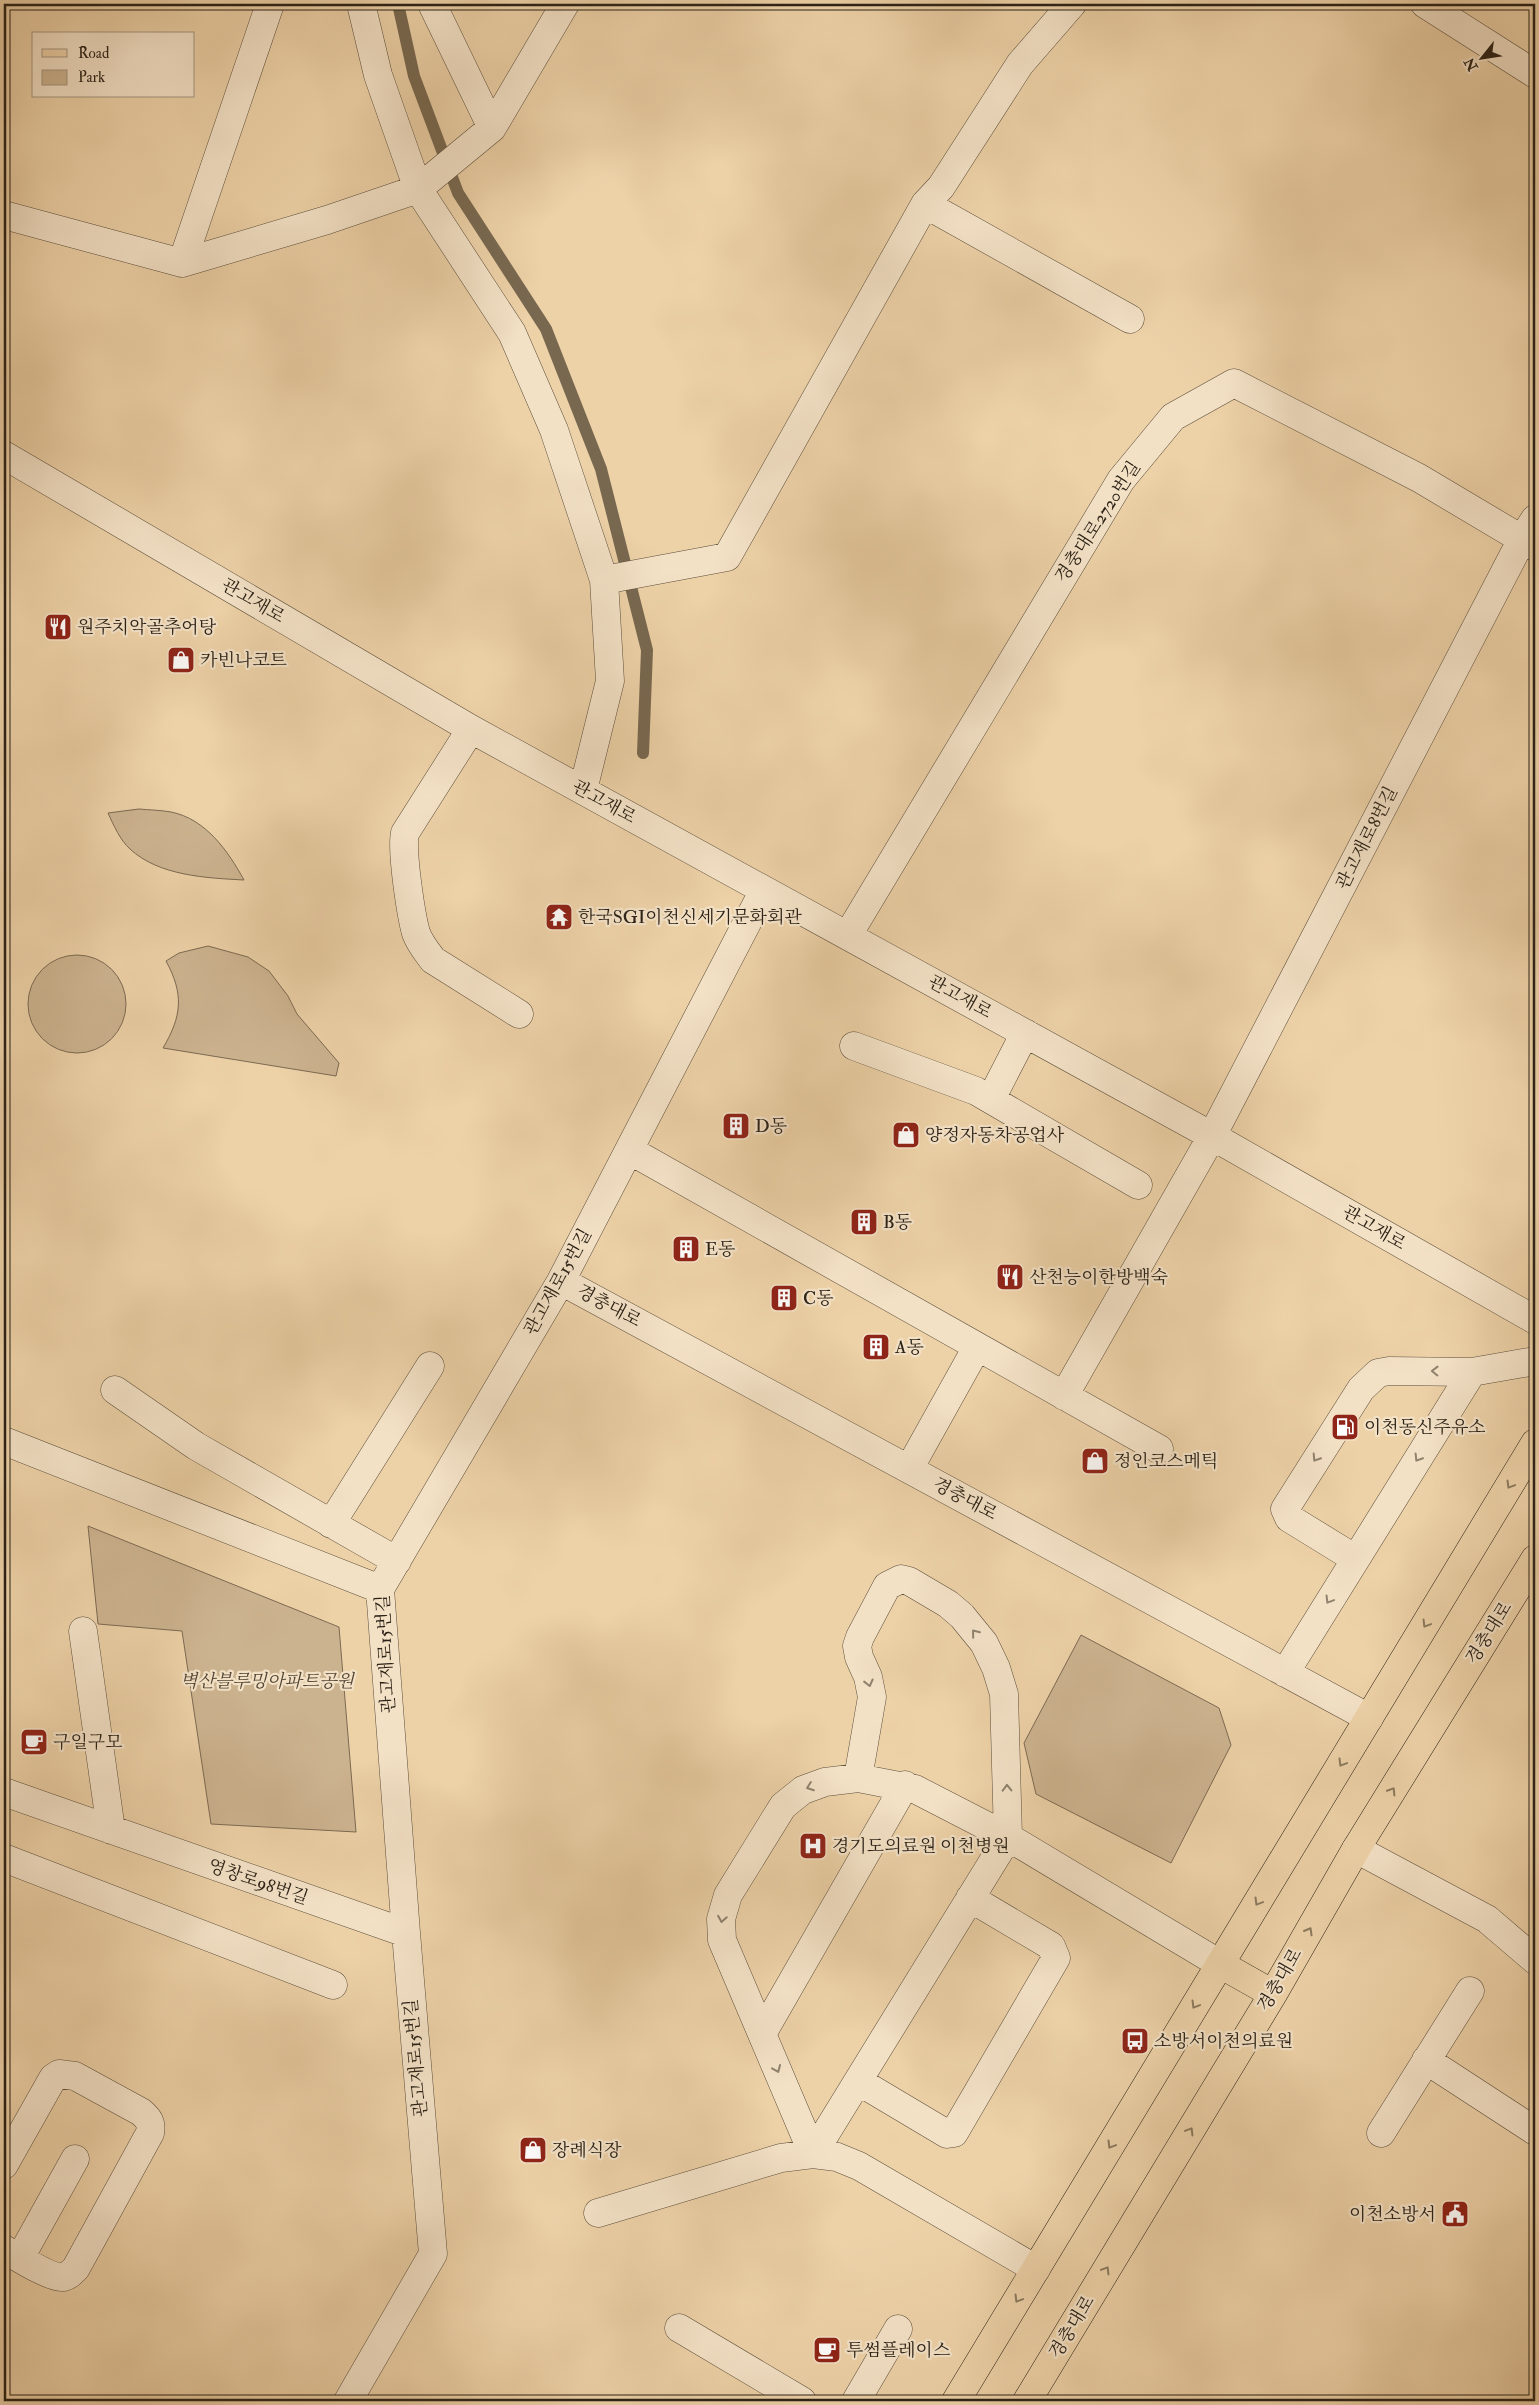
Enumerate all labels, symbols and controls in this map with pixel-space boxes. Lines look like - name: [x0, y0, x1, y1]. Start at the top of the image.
- legend: [32, 32, 195, 98]
- north arrow: [1456, 32, 1506, 82]
- text: Road: [78, 44, 110, 63]
- text: N: [1460, 54, 1482, 75]
- text: Park: [78, 68, 105, 87]
- street label: 경충대로2720번길: [1050, 457, 1146, 587]
- street label: 관고재로: [217, 574, 289, 628]
- restaurant icon: 원주치악골추어탕: [43, 612, 73, 642]
- place label: 원주치악골추어탕: [77, 616, 217, 639]
- shop icon: 카빈나코트: [166, 645, 196, 675]
- place label: 카빈나코트: [200, 649, 288, 672]
- street label: 관고재로: [568, 775, 640, 829]
- street label: 관고재로8번길: [1331, 783, 1403, 893]
- temple icon: 한국SGI이천신세기문화회관: [544, 902, 574, 932]
- place label: 한국SGI이천신세기문화회관: [578, 906, 802, 929]
- street label: 관고재로: [924, 970, 996, 1024]
- building icon: D동: [721, 1111, 751, 1141]
- place label: D동: [755, 1115, 787, 1138]
- shop icon: 양정자동차공업사: [891, 1120, 921, 1150]
- place label: 양정자동차공업사: [925, 1124, 1065, 1147]
- street label: 관고재로: [1338, 1201, 1410, 1255]
- building icon: B동: [849, 1207, 879, 1237]
- place label: B동: [883, 1211, 912, 1234]
- street label: 관고재로15번길: [519, 1225, 597, 1339]
- building icon: E동: [671, 1234, 701, 1264]
- place label: E동: [705, 1238, 735, 1261]
- restaurant icon: 산천능이한방백숙: [995, 1262, 1025, 1292]
- place label: 산천능이한방백숙: [1029, 1266, 1168, 1289]
- street label: 경충대로: [573, 1280, 645, 1332]
- building icon: C동: [769, 1283, 799, 1313]
- place label: C동: [803, 1287, 834, 1310]
- building icon: A동: [861, 1332, 891, 1362]
- place label: A동: [894, 1336, 924, 1359]
- one-way arrow: [1431, 1366, 1438, 1376]
- fuel station icon: 이천동신주유소: [1330, 1412, 1360, 1442]
- place label: 이천동신주유소: [1364, 1416, 1486, 1439]
- shop icon: 정인코스메틱: [1080, 1446, 1110, 1476]
- place label: 정인코스메틱: [1114, 1450, 1218, 1473]
- one-way arrow: [1414, 1452, 1424, 1461]
- one-way arrow: [1313, 1453, 1323, 1462]
- street label: 경충대로: [929, 1473, 1001, 1525]
- one-way arrow: [1506, 1479, 1516, 1488]
- street label: 관고재로15번길: [371, 1594, 401, 1714]
- one-way arrow: [1326, 1594, 1336, 1603]
- street label: 경충대로: [1461, 1597, 1517, 1669]
- one-way arrow: [1422, 1618, 1432, 1627]
- one-way arrow: [973, 1630, 981, 1639]
- park label: 벽산블루밍아파트공원: [180, 1670, 356, 1693]
- one-way arrow: [863, 1679, 874, 1688]
- cafe icon: 구일구모: [19, 1727, 49, 1757]
- place label: 구일구모: [53, 1731, 123, 1754]
- one-way arrow: [1338, 1757, 1348, 1766]
- one-way arrow: [807, 1781, 815, 1791]
- one-way arrow: [1001, 1784, 1012, 1792]
- one-way arrow: [1385, 1787, 1395, 1796]
- hospital icon: 경기도의료원 이천병원: [798, 1831, 828, 1861]
- place label: 경기도의료원 이천병원: [832, 1835, 1010, 1858]
- street label: 영창로98번길: [205, 1854, 311, 1910]
- one-way arrow: [1254, 1896, 1264, 1905]
- one-way arrow: [718, 1914, 728, 1923]
- one-way arrow: [1303, 1927, 1313, 1936]
- street label: 경충대로: [1253, 1944, 1307, 2016]
- street label: 관고재로15번길: [399, 1998, 433, 2118]
- one-way arrow: [1191, 2000, 1201, 2009]
- bus stop icon: 소방서이천의료원: [1120, 2026, 1150, 2056]
- place label: 소방서이천의료원: [1154, 2030, 1293, 2053]
- one-way arrow: [772, 2065, 782, 2073]
- one-way arrow: [1184, 2127, 1194, 2136]
- shop icon: 장례식장: [518, 2135, 548, 2165]
- place label: 장례식장: [552, 2139, 622, 2162]
- one-way arrow: [1107, 2139, 1117, 2148]
- public building icon: 이천소방서: [1440, 2199, 1470, 2229]
- place label: 이천소방서: [1349, 2203, 1436, 2226]
- one-way arrow: [1100, 2266, 1110, 2275]
- street label: 경충대로: [1044, 2291, 1100, 2363]
- one-way arrow: [1015, 2293, 1025, 2302]
- cafe icon: 투썸플레이스: [812, 2335, 842, 2365]
- place label: 투썸플레이스: [846, 2339, 951, 2362]

